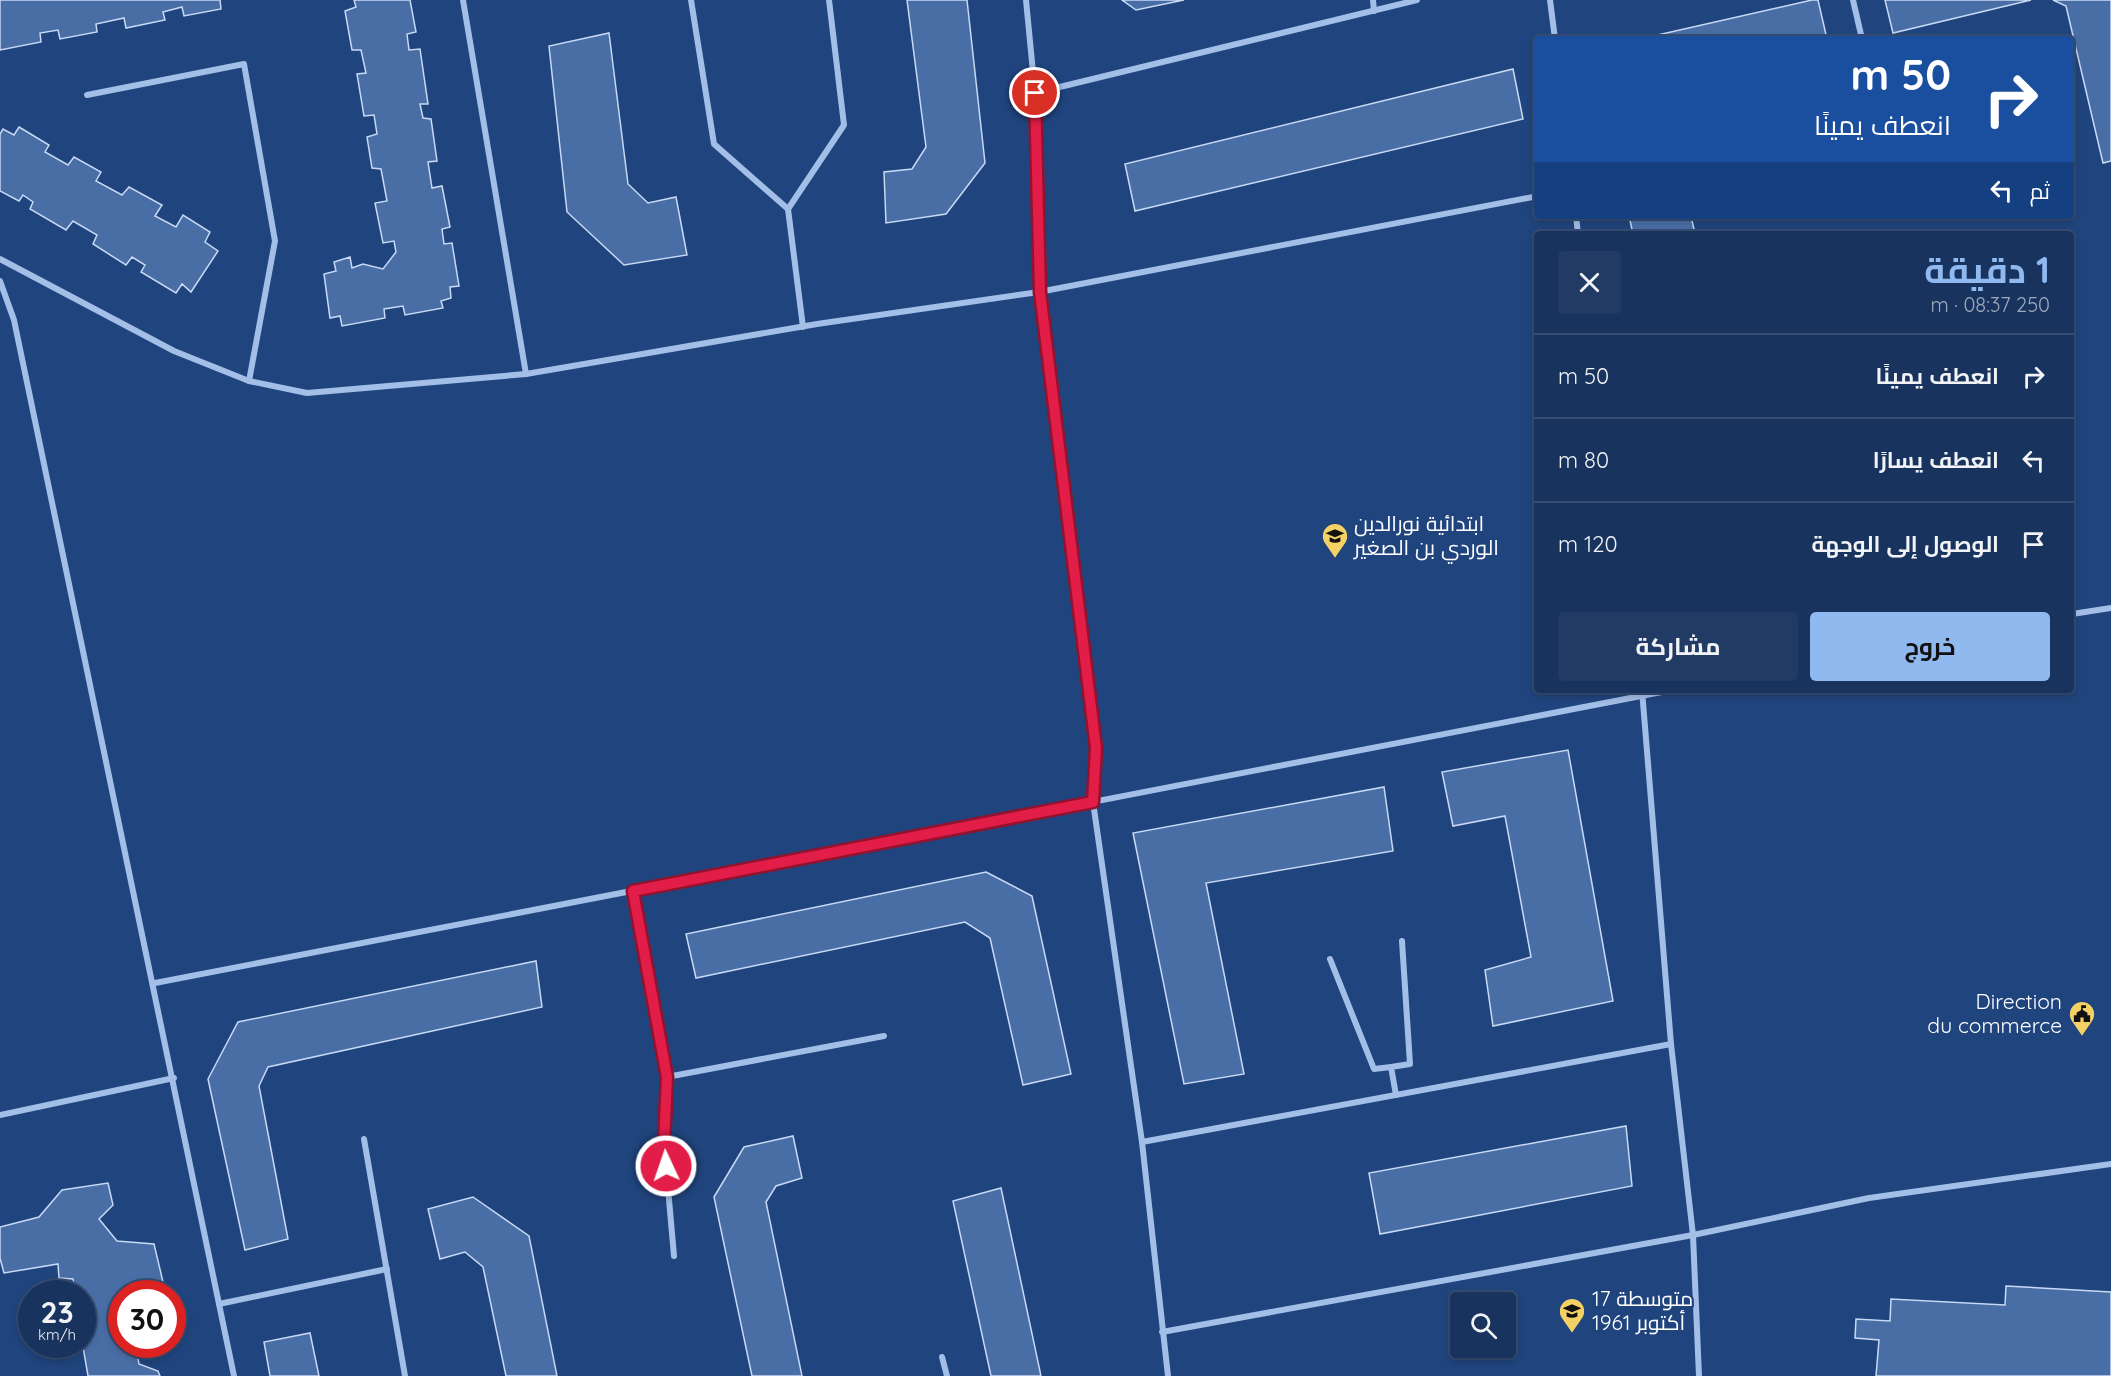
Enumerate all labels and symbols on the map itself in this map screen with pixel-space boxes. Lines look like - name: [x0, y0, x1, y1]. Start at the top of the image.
- pin: [1009, 67, 1060, 118]
- place label: ابتدائية نورالدين الوردي بن الصغير: [1353, 510, 1499, 564]
- school or university icon: ابتدائية نورالدين الوردي بن الصغير: [1320, 521, 1350, 559]
- place label: Direction du commerce: [1927, 988, 2062, 1038]
- public building icon: Direction du commerce: [2067, 999, 2097, 1037]
- position arrow: [634, 1134, 698, 1198]
- speed limit sign: 30: [108, 1280, 186, 1358]
- place label: متوسطة 17 أكتوبر 1961: [1592, 1285, 1693, 1335]
- school or university icon: متوسطة 17 أكتوبر 1961: [1557, 1296, 1587, 1334]

